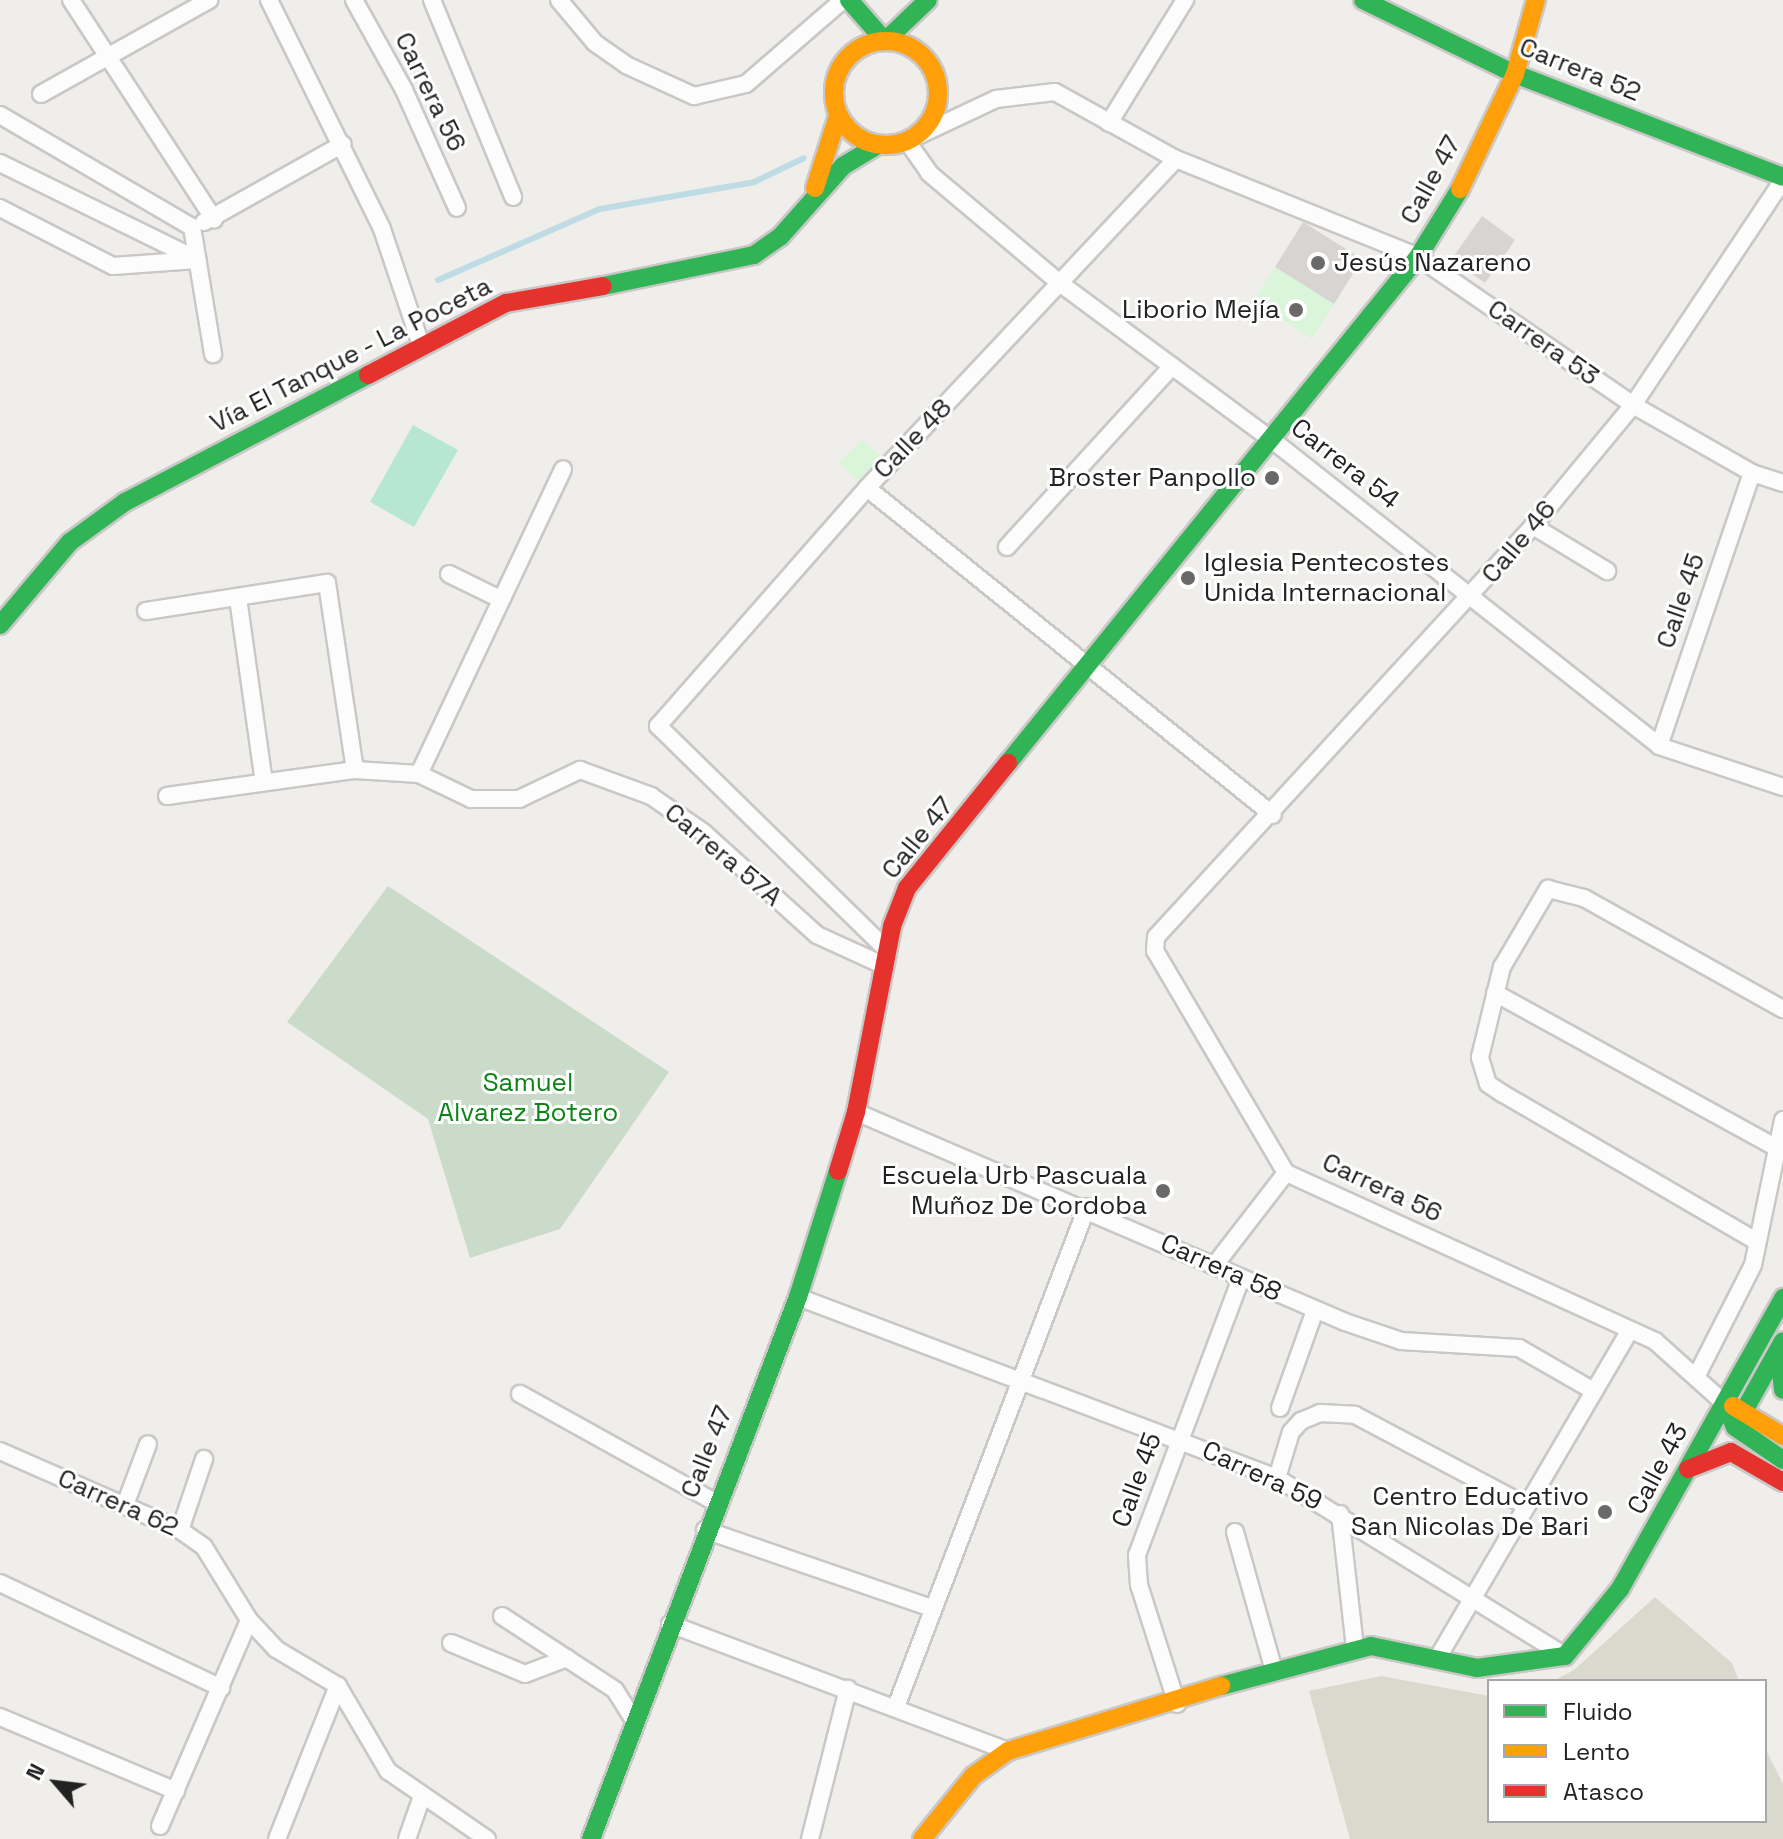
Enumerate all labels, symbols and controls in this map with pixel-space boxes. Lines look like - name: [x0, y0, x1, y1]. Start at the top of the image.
- street label: Carrera 56: [388, 27, 472, 157]
- street label: Carrera 52: [1515, 32, 1645, 108]
- street label: Calle 47: [1394, 130, 1468, 230]
- place label: Jesús Nazareno: [1334, 247, 1532, 279]
- marker: Jesús Nazareno: [1309, 254, 1327, 272]
- street label: Vía El Tanque - La Poceta: [204, 270, 498, 440]
- street label: Carrera 53: [1481, 293, 1605, 393]
- place label: Liborio Mejía: [1122, 294, 1280, 326]
- marker: Liborio Mejía: [1287, 301, 1305, 319]
- street label: Calle 48: [867, 393, 959, 485]
- street label: Carrera 54: [1285, 412, 1405, 516]
- place label: Broster Panpollo: [1049, 462, 1256, 494]
- marker: Broster Panpollo: [1263, 469, 1281, 487]
- street label: Calle 46: [1475, 494, 1563, 590]
- place label: Iglesia Pentecostes Unida Internacional: [1204, 547, 1449, 608]
- street label: Calle 45: [1650, 549, 1712, 653]
- marker: Iglesia Pentecostes Unida Internacional: [1179, 569, 1197, 587]
- street label: Calle 47: [876, 791, 960, 885]
- street label: Carrera 57A: [658, 797, 788, 913]
- park label: Samuel Alvarez Botero: [438, 1067, 618, 1128]
- street label: Carrera 56: [1317, 1147, 1447, 1229]
- place label: Escuela Urb Pascuala Muñoz De Cordoba: [882, 1160, 1147, 1222]
- marker: Escuela Urb Pascuala Muñoz De Cordoba: [1154, 1182, 1172, 1200]
- street label: Carrera 58: [1156, 1228, 1286, 1308]
- street label: Calle 47: [674, 1401, 740, 1503]
- street label: Calle 43: [1621, 1418, 1695, 1520]
- street label: Calle 45: [1106, 1428, 1168, 1532]
- street label: Carrera 59: [1197, 1435, 1327, 1517]
- street label: Carrera 62: [53, 1463, 183, 1543]
- place label: Centro Educativo San Nicolas De Bari: [1351, 1481, 1589, 1542]
- marker: Centro Educativo San Nicolas De Bari: [1596, 1503, 1614, 1521]
- legend: [1487, 1679, 1767, 1823]
- text: Fluido: [1563, 1696, 1633, 1727]
- text: Lento: [1563, 1736, 1630, 1767]
- north arrow: [16, 1743, 96, 1823]
- text: N: [19, 1759, 51, 1785]
- text: Atasco: [1563, 1776, 1644, 1807]

